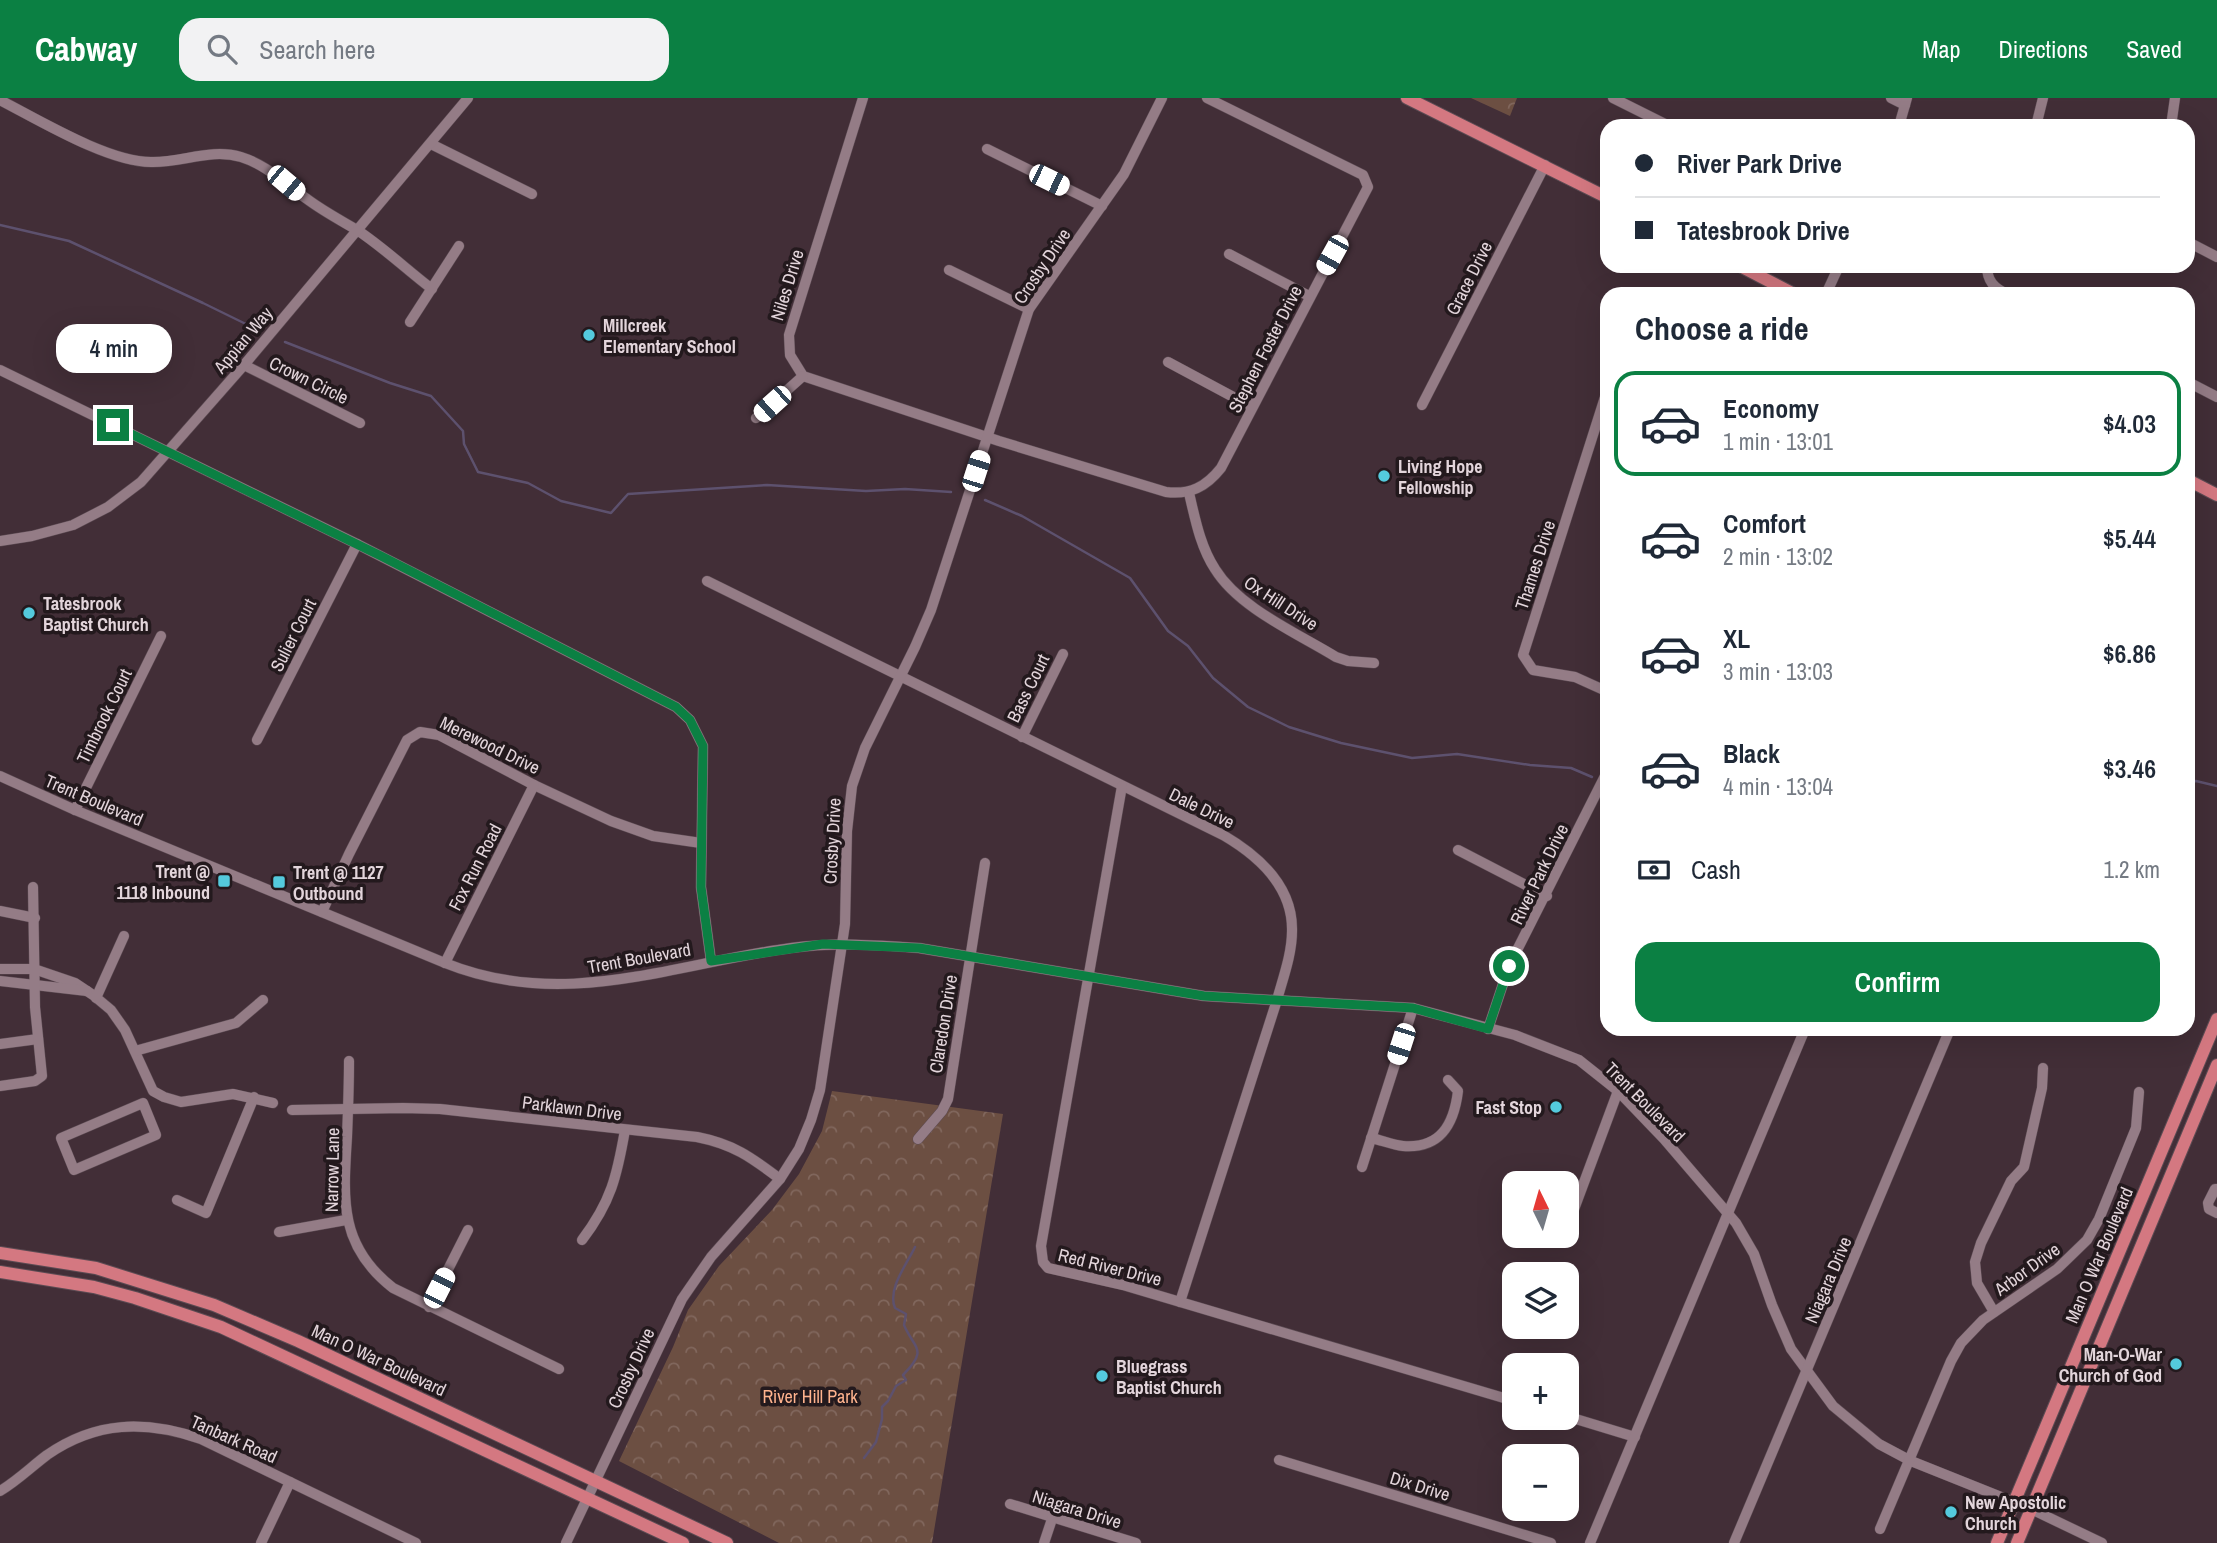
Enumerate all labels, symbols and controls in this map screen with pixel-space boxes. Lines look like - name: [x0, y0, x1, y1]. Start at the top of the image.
- search box: [179, 18, 669, 81]
- text: Cabway: [35, 27, 137, 71]
- icon: search: [203, 30, 241, 68]
- text: Search here: [259, 32, 375, 67]
- text: Map: [1922, 33, 1960, 65]
- text: Directions: [1998, 33, 2088, 65]
- text: Saved: [2126, 33, 2182, 65]
- text: River Park Drive: [1677, 146, 1842, 181]
- car: [264, 161, 309, 205]
- car: [1026, 161, 1073, 199]
- text: Tatesbrook Drive: [1677, 213, 1850, 248]
- street label: Crosby Drive: [1008, 223, 1076, 309]
- car: [1313, 232, 1352, 278]
- street label: Grace Drive: [1440, 237, 1498, 319]
- street label: Niles Drive: [764, 246, 810, 324]
- street label: Stephen Foster Drive: [1222, 281, 1308, 417]
- street label: Appian Way: [207, 301, 279, 379]
- text: Choose a ride: [1635, 307, 1809, 350]
- place label: Millcreek Elementary School: [603, 313, 736, 359]
- callout: 4 min: [55, 324, 171, 372]
- marker: Millcreek Elementary School: [581, 327, 597, 343]
- text: 4 min: [90, 333, 138, 364]
- street label: Crown Circle: [265, 350, 353, 410]
- car: [750, 382, 795, 426]
- text: Economy: [1723, 391, 1819, 426]
- icon: car: [1639, 392, 1702, 455]
- text: $4.03: [2103, 406, 2156, 441]
- route end: [97, 409, 129, 441]
- text: 1 min · 13:01: [1723, 426, 1833, 457]
- car: [960, 448, 993, 494]
- place label: Living Hope Fellowship: [1398, 454, 1482, 500]
- marker: Living Hope Fellowship: [1376, 468, 1392, 484]
- text: Comfort: [1723, 506, 1806, 541]
- icon: car: [1639, 507, 1702, 570]
- street label: Thames Drive: [1509, 517, 1561, 613]
- text: $5.44: [2103, 521, 2156, 556]
- text: 2 min · 13:02: [1723, 541, 1833, 572]
- street label: Ox Hill Drive: [1239, 570, 1323, 636]
- place label: Tatesbrook Baptist Church: [43, 591, 149, 637]
- street label: Sulier Court: [264, 594, 322, 676]
- marker: Tatesbrook Baptist Church: [21, 605, 37, 621]
- text: XL: [1723, 621, 1750, 656]
- icon: car: [1639, 622, 1702, 685]
- text: $6.86: [2103, 636, 2156, 671]
- street label: Bass Court: [1001, 650, 1055, 726]
- text: 3 min · 13:03: [1723, 656, 1833, 687]
- street label: Timbrook Court: [70, 665, 138, 767]
- street label: Merewood Drive: [436, 710, 544, 780]
- text: Black: [1723, 736, 1780, 771]
- icon: car: [1639, 737, 1702, 800]
- text: $3.46: [2103, 751, 2156, 786]
- street label: Trent Boulevard: [41, 768, 147, 832]
- text: 4 min · 13:04: [1723, 771, 1833, 802]
- street label: Dale Drive: [1165, 781, 1239, 835]
- street label: Crosby Drive: [817, 797, 847, 885]
- street label: Fox Run Road: [442, 819, 508, 915]
- street label: River Park Drive: [1504, 819, 1574, 929]
- icon: cash: [1635, 851, 1673, 889]
- text: Cash: [1691, 852, 1741, 887]
- text: 1.2 km: [2103, 854, 2160, 885]
- place label: Trent @ 1118 Inbound: [116, 859, 210, 905]
- place label: Trent @ 1127 Outbound: [293, 860, 384, 906]
- marker: Trent @ 1118 Inbound: [216, 873, 232, 889]
- marker: Trent @ 1127 Outbound: [271, 874, 287, 890]
- street label: Trent Boulevard: [585, 937, 693, 979]
- button: Confirm: [1635, 942, 2160, 1022]
- route start: [1493, 950, 1525, 982]
- street label: Claredon Drive: [923, 973, 963, 1075]
- car: [1385, 1021, 1418, 1067]
- street label: Trent Boulevard: [1599, 1056, 1691, 1148]
- street label: Parklawn Drive: [521, 1089, 623, 1127]
- place label: Fast Stop: [1475, 1095, 1542, 1120]
- marker: Fast Stop: [1548, 1099, 1564, 1115]
- street label: Narrow Lane: [319, 1128, 345, 1212]
- north arrow: [1502, 1171, 1578, 1248]
- map controls: [1502, 1171, 1579, 1521]
- street label: Man O War Boulevard: [2059, 1183, 2139, 1327]
- street label: Niagara Drive: [1799, 1233, 1857, 1327]
- street label: Arbor Drive: [1988, 1237, 2065, 1302]
- street label: Red River Drive: [1056, 1242, 1164, 1292]
- button: layers: [1502, 1262, 1579, 1339]
- car: [421, 1265, 458, 1311]
- street label: Man O War Boulevard: [308, 1318, 450, 1402]
- street label: Crosby Drive: [601, 1324, 661, 1412]
- place label: Man-O-War Church of God: [2059, 1342, 2162, 1388]
- button: +: [1502, 1353, 1579, 1430]
- place label: Bluegrass Baptist Church: [1116, 1354, 1222, 1400]
- marker: Man-O-War Church of God: [2168, 1356, 2184, 1372]
- marker: Bluegrass Baptist Church: [1094, 1368, 1110, 1384]
- park label: River Hill Park: [762, 1384, 858, 1409]
- street label: Tanbark Road: [187, 1409, 281, 1469]
- button: −: [1502, 1444, 1579, 1521]
- street label: Dix Drive: [1387, 1465, 1453, 1507]
- street label: Niagara Drive: [1029, 1484, 1125, 1534]
- place label: New Apostolic Church: [1965, 1490, 2066, 1536]
- marker: New Apostolic Church: [1943, 1504, 1959, 1520]

